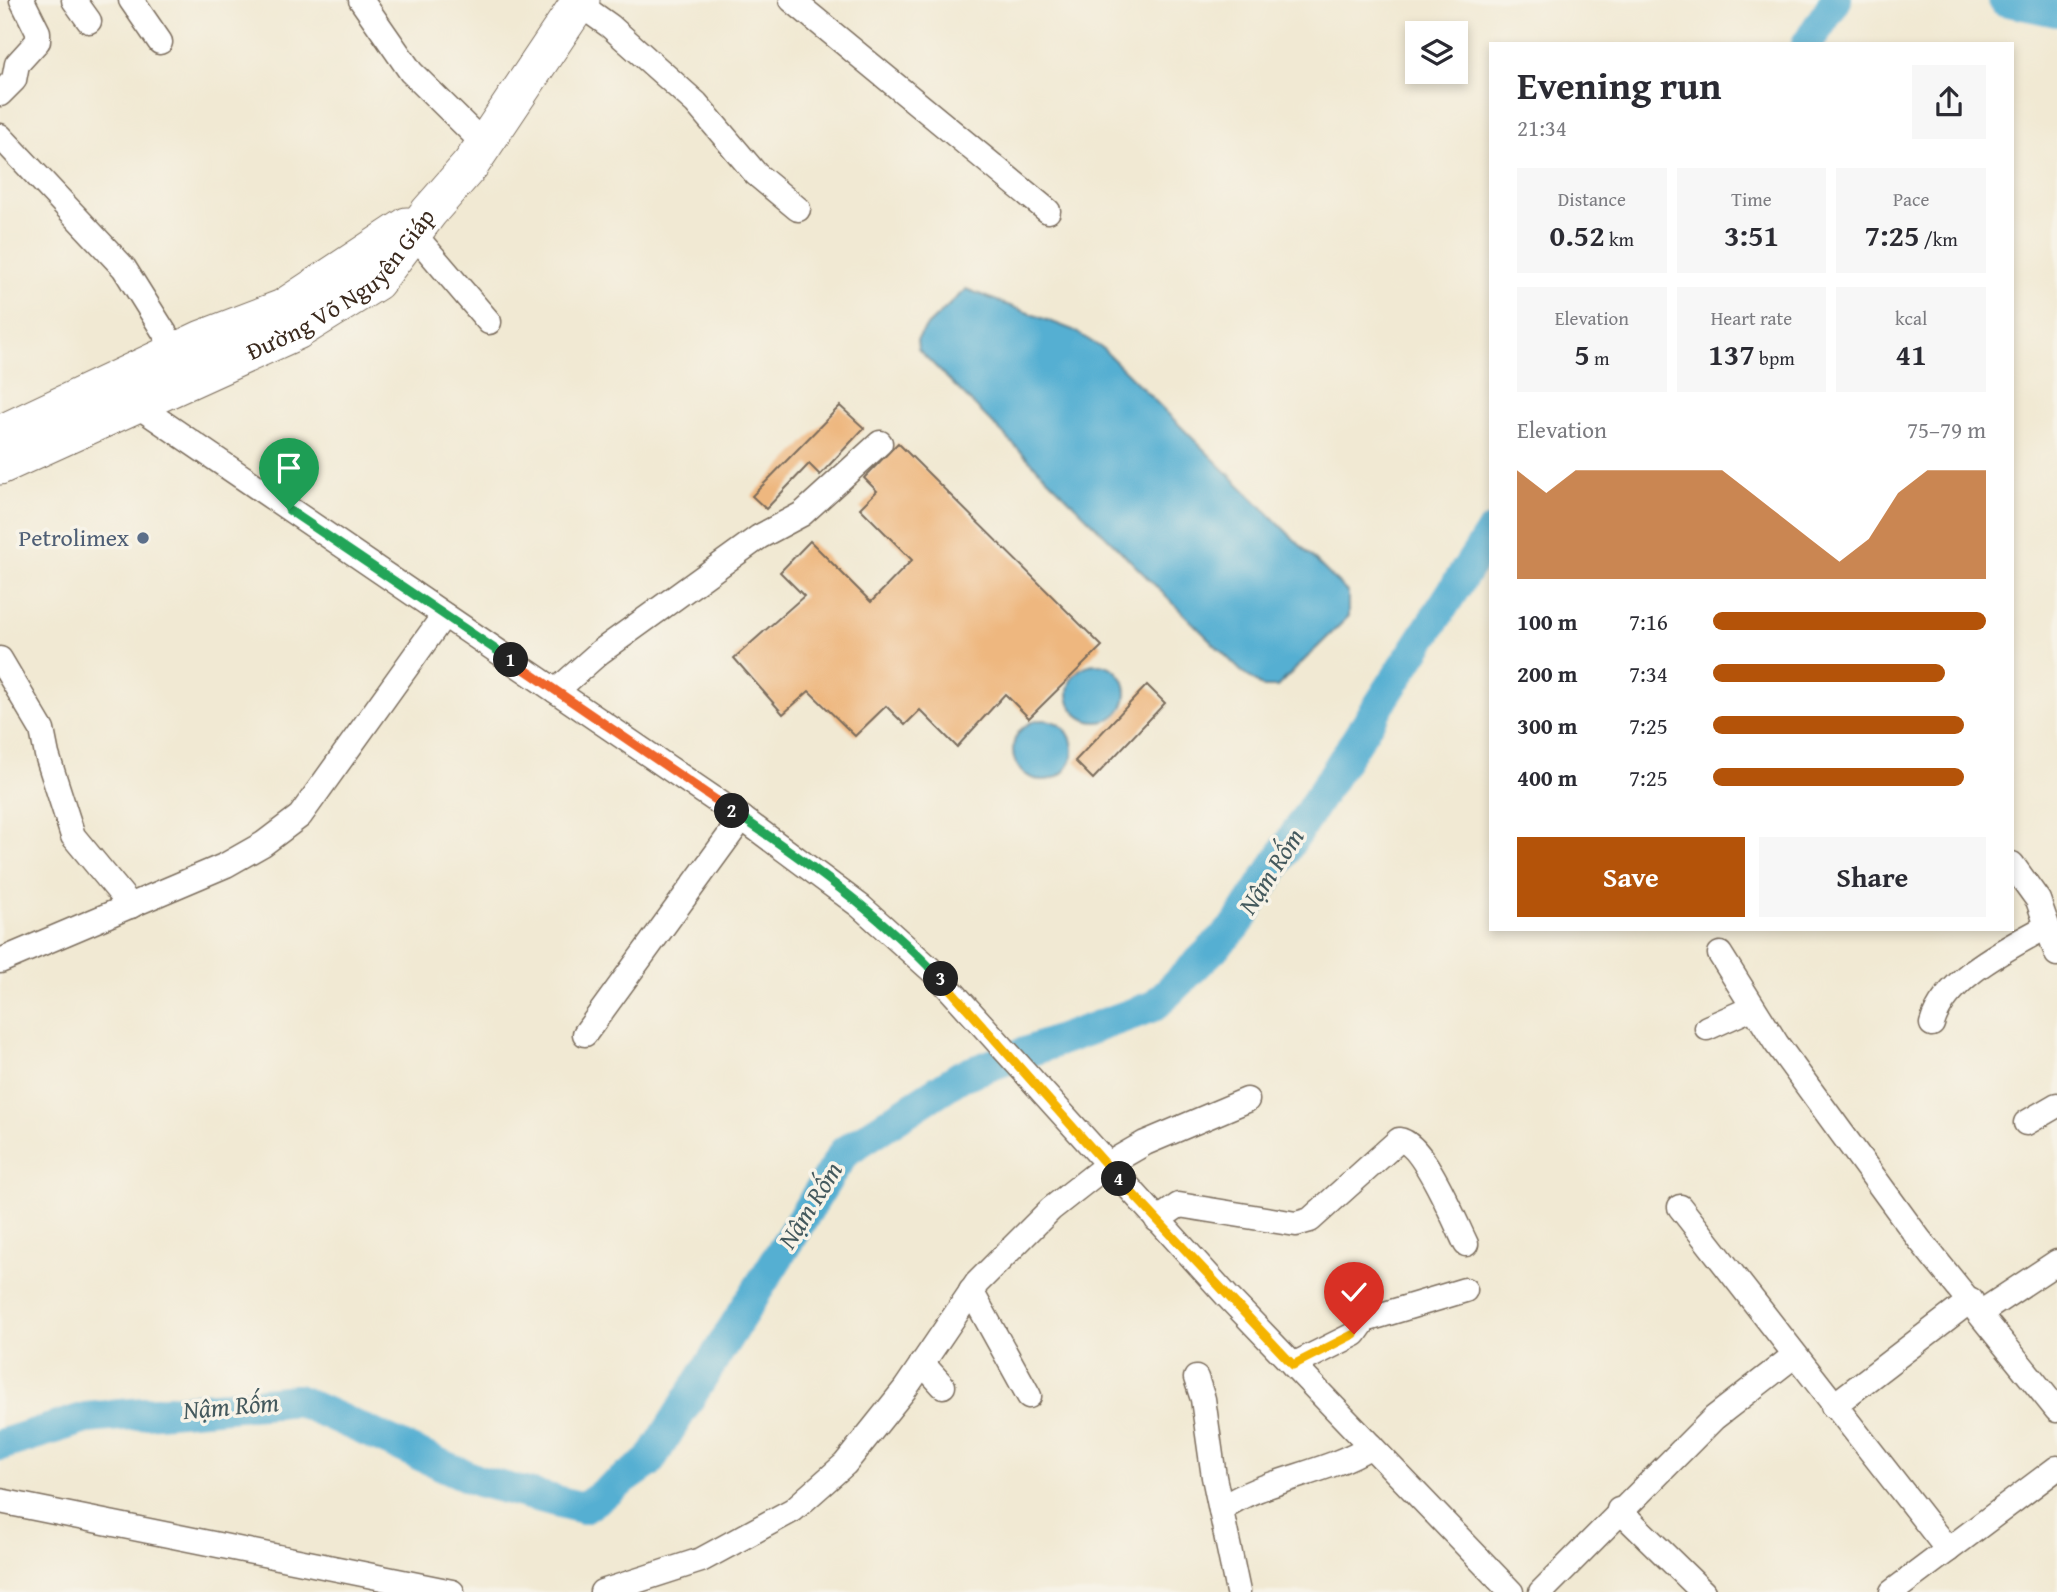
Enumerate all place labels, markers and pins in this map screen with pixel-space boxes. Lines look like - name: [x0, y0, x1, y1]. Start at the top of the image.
- pin: [259, 438, 319, 510]
- place label: Petrolimex: [18, 520, 130, 555]
- marker: Petrolimex: [135, 530, 151, 546]
- pin: 1: [494, 642, 528, 678]
- pin: 2: [714, 794, 750, 828]
- pin: 3: [923, 962, 958, 996]
- pin: 4: [1102, 1162, 1136, 1196]
- pin: [1324, 1262, 1384, 1334]

